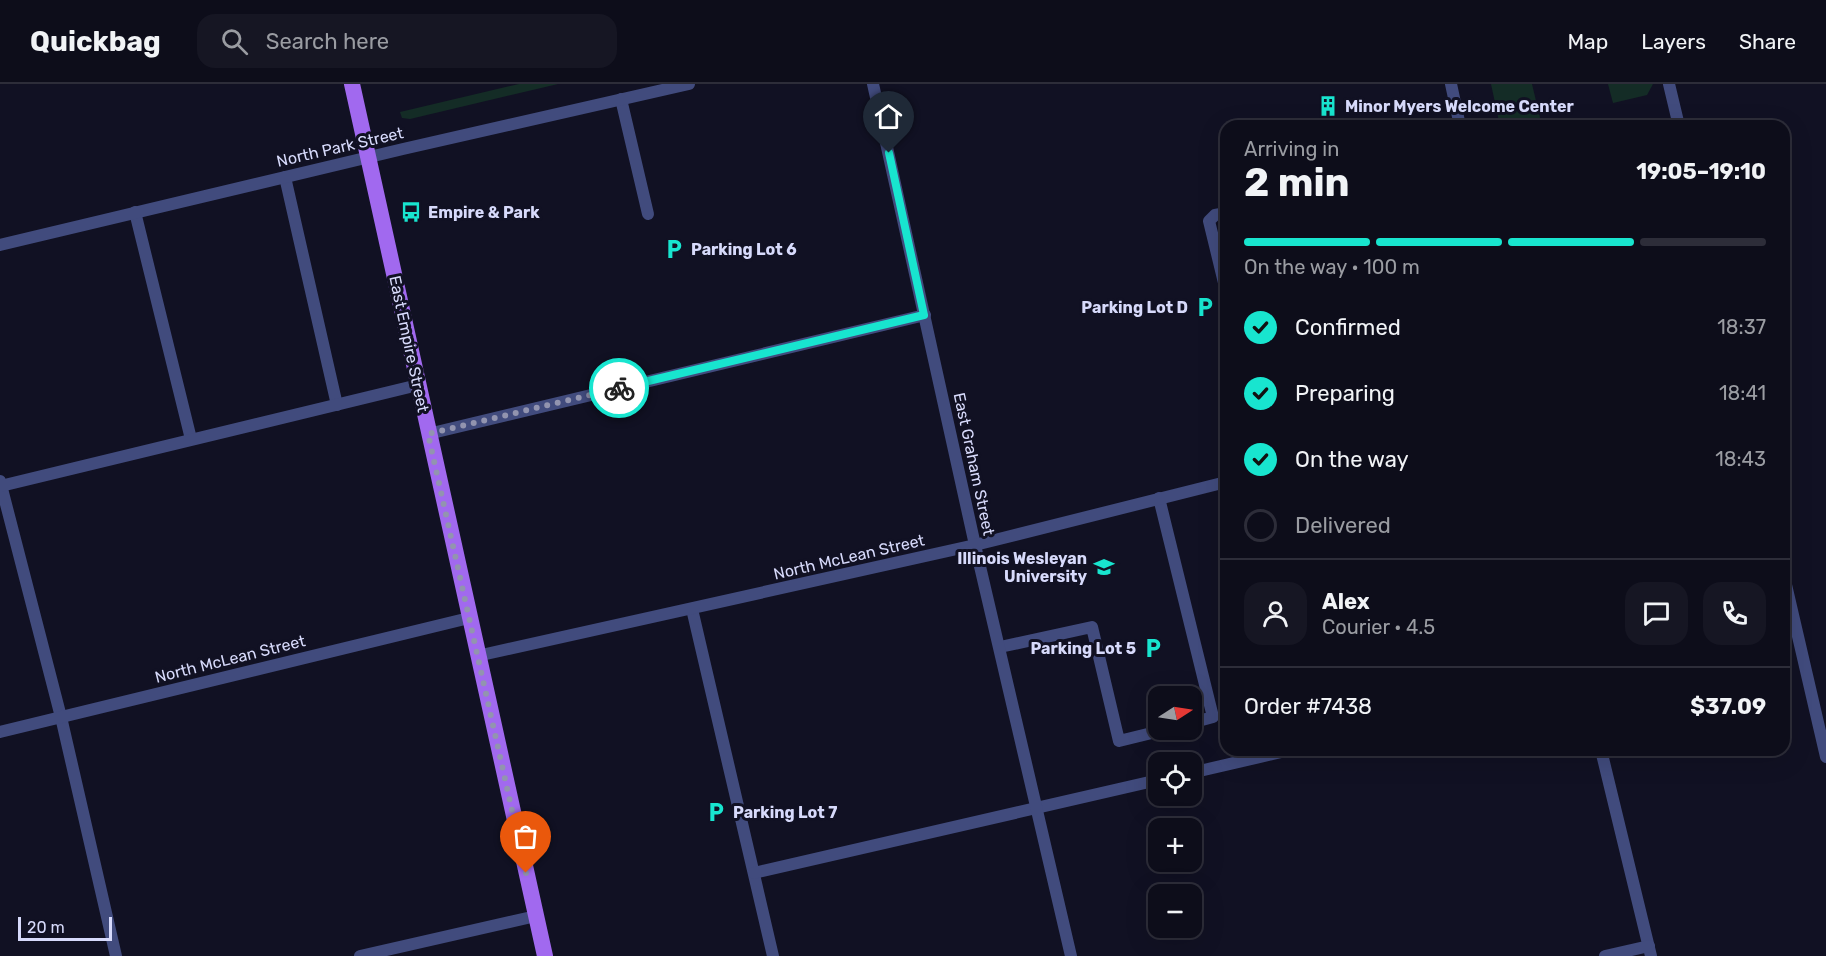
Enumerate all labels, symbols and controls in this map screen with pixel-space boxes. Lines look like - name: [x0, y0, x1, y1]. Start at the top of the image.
- search box: [197, 14, 617, 68]
- text: Quickbag: [30, 25, 161, 58]
- icon: search: [218, 25, 251, 58]
- text: Search here: [266, 28, 389, 55]
- text: Map: [1567, 29, 1608, 54]
- text: Layers: [1641, 29, 1706, 54]
- text: Share: [1739, 29, 1796, 54]
- pin: [863, 91, 914, 153]
- building icon: Minor Myers Welcome Center: [1316, 94, 1340, 118]
- place label: Minor Myers Welcome Center: [1345, 97, 1574, 116]
- icon: home: [872, 100, 905, 133]
- street label: North Park Street: [275, 123, 405, 171]
- text: Arriving in: [1244, 137, 1339, 161]
- text: 19:05–19:10: [1636, 158, 1766, 185]
- text: 2 min: [1244, 160, 1350, 206]
- bus stop icon: Empire & Park: [399, 200, 423, 224]
- place label: Empire & Park: [428, 203, 540, 222]
- parking icon: Parking Lot 6: [662, 237, 686, 261]
- place label: Parking Lot 6: [691, 240, 797, 259]
- text: On the way · 100 m: [1244, 255, 1420, 279]
- street label: East Empire Street: [385, 274, 433, 414]
- parking icon: Parking Lot D: [1193, 295, 1217, 319]
- place label: Parking Lot D: [1081, 298, 1188, 317]
- icon: check: [1244, 311, 1277, 344]
- text: Confirmed: [1295, 314, 1401, 341]
- text: 18:37: [1717, 315, 1766, 339]
- courier: [589, 358, 649, 418]
- icon: bike: [603, 372, 636, 405]
- icon: check: [1244, 377, 1277, 410]
- text: Preparing: [1295, 380, 1395, 407]
- text: 18:41: [1719, 381, 1766, 405]
- street label: East Graham Street: [950, 391, 998, 537]
- icon: check: [1244, 443, 1277, 476]
- text: On the way: [1295, 446, 1409, 473]
- text: 18:43: [1715, 447, 1766, 471]
- text: Delivered: [1295, 512, 1391, 539]
- street label: North McLean Street: [772, 530, 926, 584]
- place label: Illinois Wesleyan University: [957, 549, 1087, 586]
- school or university icon: Illinois Wesleyan University: [1092, 555, 1116, 579]
- button: person: [1244, 582, 1307, 645]
- button: chat: [1625, 582, 1688, 645]
- button: phone: [1703, 582, 1766, 645]
- text: Alex: [1322, 588, 1370, 615]
- text: Courier · 4.5: [1322, 615, 1435, 639]
- street label: North McLean Street: [153, 631, 307, 687]
- parking icon: Parking Lot 5: [1141, 636, 1165, 660]
- place label: Parking Lot 5: [1030, 639, 1136, 658]
- north arrow: [1148, 686, 1202, 740]
- map controls: [1148, 686, 1202, 938]
- text: Order #7438: [1244, 693, 1372, 720]
- text: $37.09: [1690, 693, 1766, 720]
- button: locate: [1148, 752, 1202, 806]
- parking icon: Parking Lot 7: [704, 800, 728, 824]
- place label: Parking Lot 7: [733, 803, 837, 822]
- pin: [500, 811, 551, 873]
- button: +: [1148, 818, 1202, 872]
- icon: bag: [509, 820, 542, 853]
- button: −: [1148, 884, 1202, 938]
- scale bar: [18, 914, 112, 942]
- text: 20 m: [27, 918, 65, 937]

